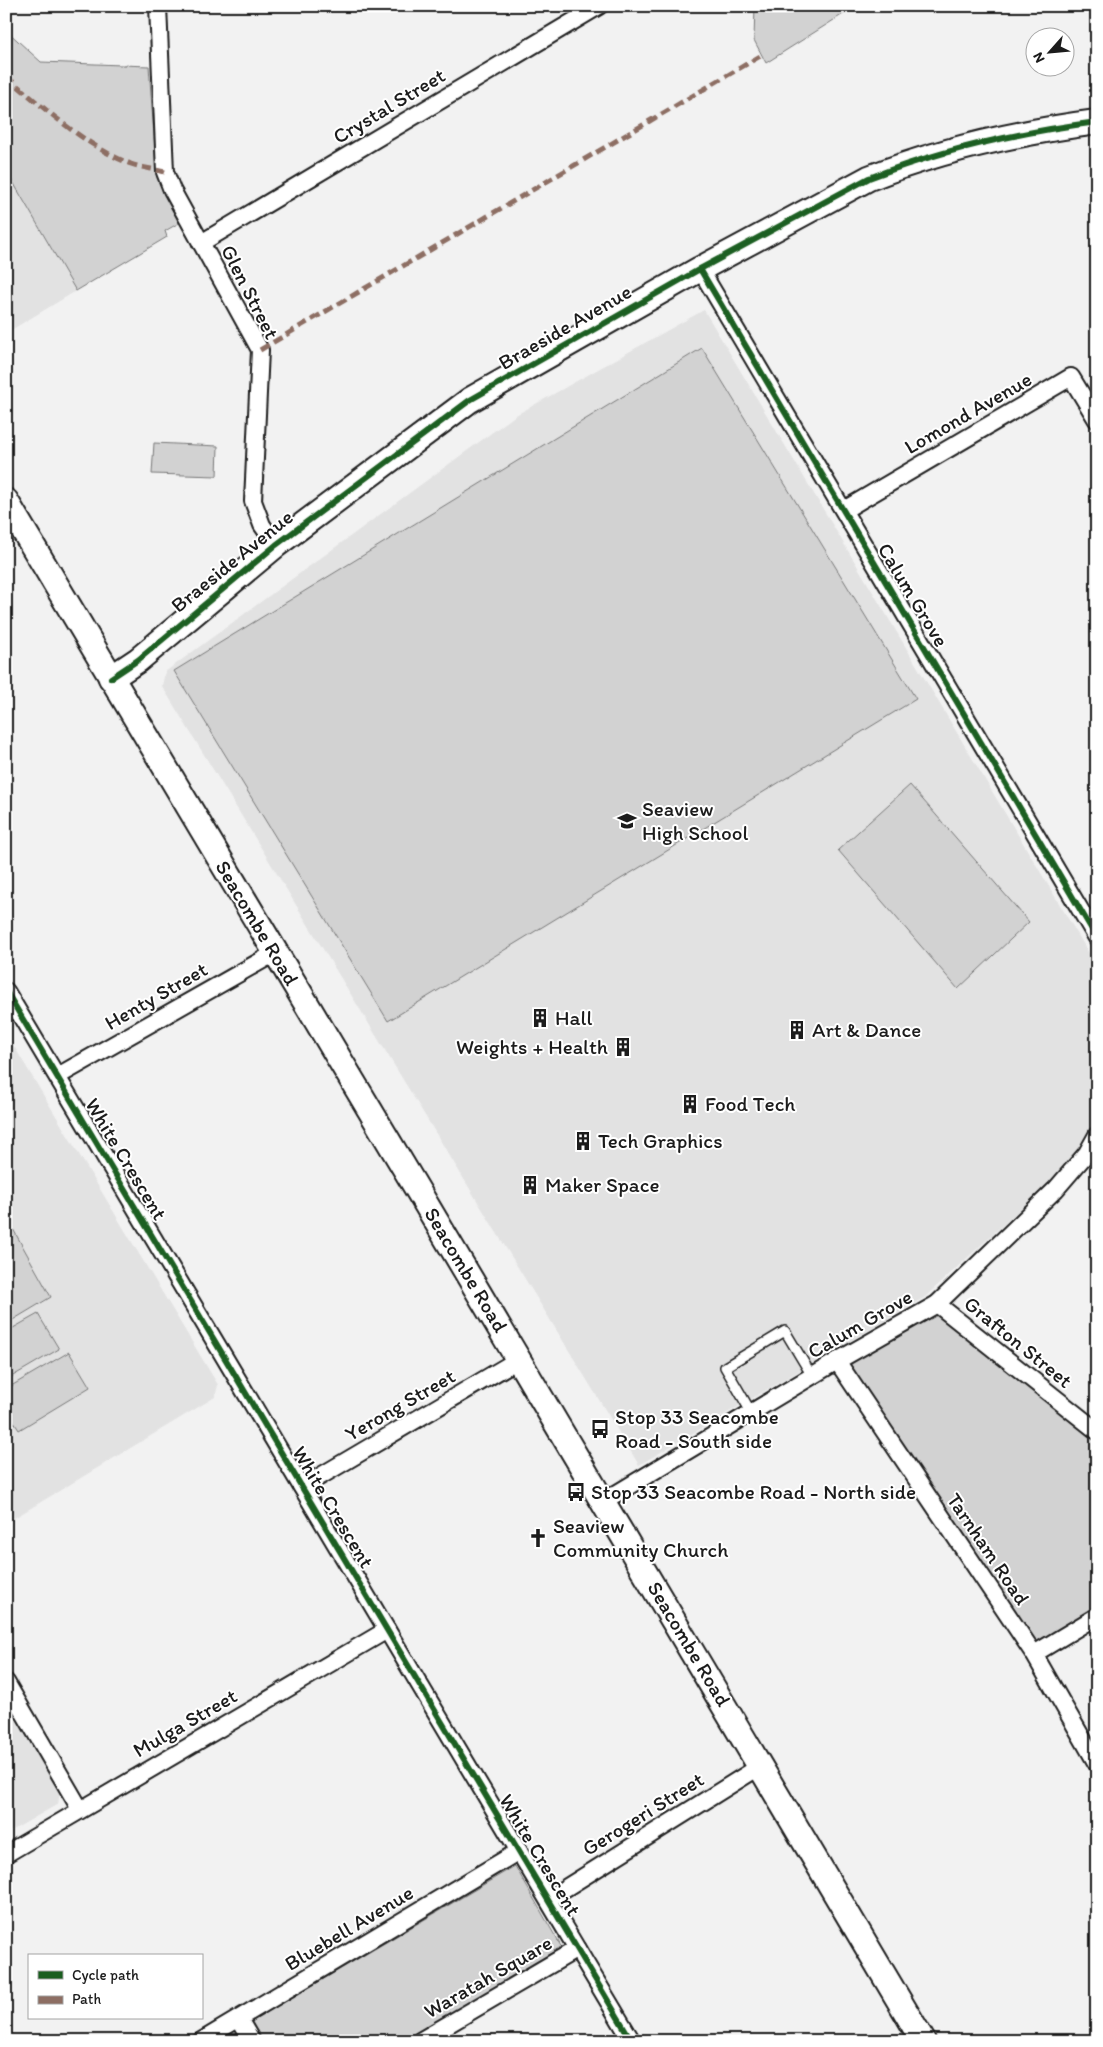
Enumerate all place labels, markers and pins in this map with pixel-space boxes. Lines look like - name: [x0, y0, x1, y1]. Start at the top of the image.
- place label: Seaview High School: [642, 796, 749, 845]
- school or university icon: Seaview High School: [616, 810, 638, 832]
- place label: Hall: [555, 1005, 592, 1030]
- building icon: Hall: [529, 1007, 551, 1029]
- place label: Art & Dance: [812, 1017, 921, 1042]
- building icon: Art & Dance: [786, 1019, 808, 1041]
- place label: Weights + Health: [456, 1034, 608, 1059]
- building icon: Weights + Health: [612, 1036, 634, 1058]
- place label: Food Tech: [705, 1091, 795, 1116]
- building icon: Food Tech: [679, 1093, 701, 1115]
- place label: Tech Graphics: [598, 1128, 723, 1153]
- building icon: Tech Graphics: [572, 1130, 594, 1152]
- place label: Maker Space: [545, 1172, 660, 1197]
- building icon: Maker Space: [519, 1174, 541, 1196]
- place label: Stop 33 Seacombe Road - South side: [615, 1404, 779, 1453]
- bus stop icon: Stop 33 Seacombe Road - South side: [589, 1418, 611, 1440]
- place label: Stop 33 Seacombe Road - North side: [591, 1479, 916, 1504]
- bus stop icon: Stop 33 Seacombe Road - North side: [565, 1481, 587, 1503]
- place label: Seaview Community Church: [553, 1513, 728, 1562]
- church icon: Seaview Community Church: [527, 1527, 549, 1549]

